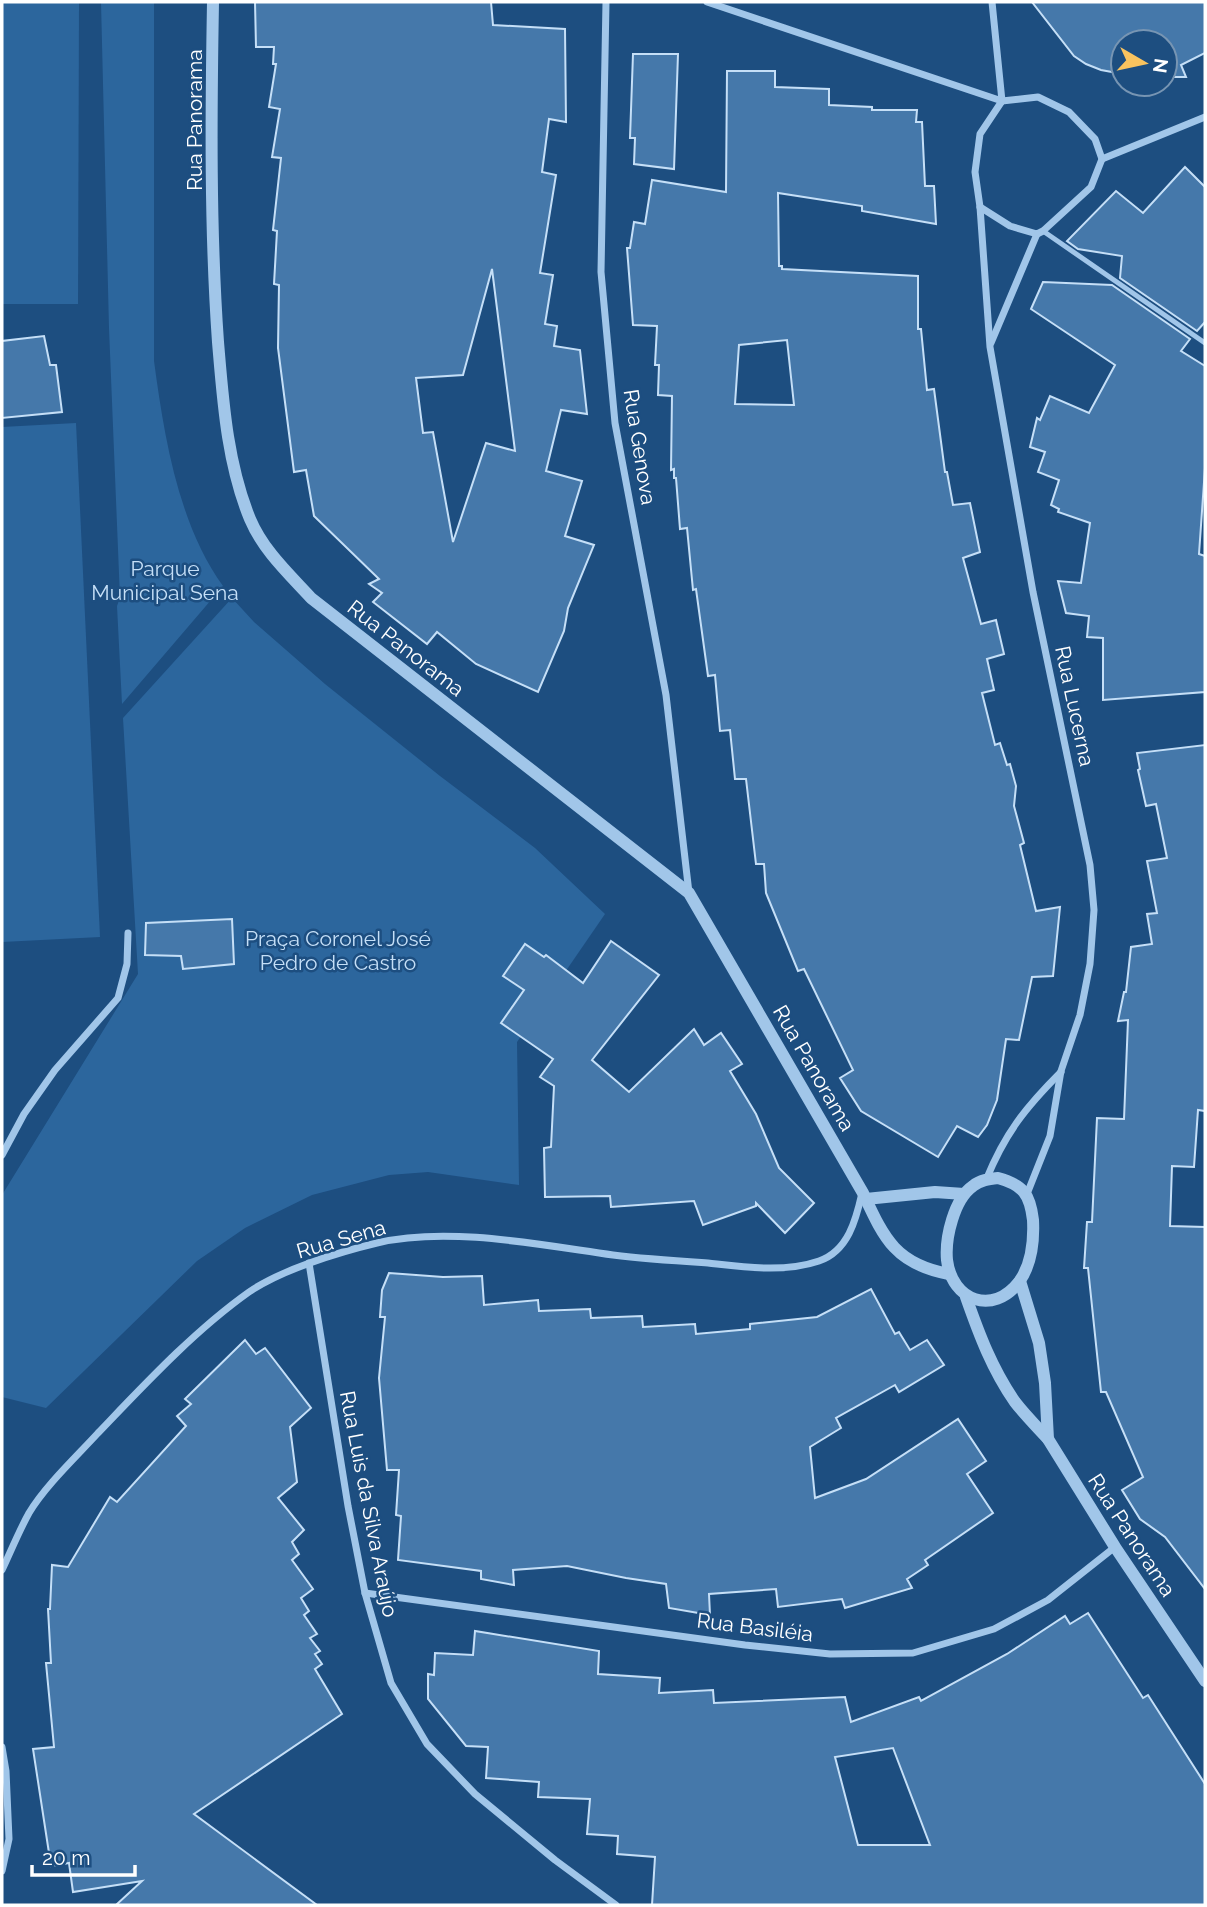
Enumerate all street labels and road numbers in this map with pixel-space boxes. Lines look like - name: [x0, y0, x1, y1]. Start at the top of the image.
- street label: Rua Panorama: [182, 49, 207, 191]
- street label: Rua Genova: [619, 387, 661, 507]
- street label: Rua Panorama: [343, 595, 469, 701]
- street label: Rua Lucerna: [1050, 644, 1100, 768]
- street label: Rua Panorama: [768, 1000, 860, 1136]
- street label: Rua Sena: [294, 1214, 388, 1264]
- street label: Rua Luis da Silva Araújo: [335, 1389, 403, 1619]
- street label: Rua Panorama: [1083, 1469, 1181, 1601]
- street label: Rua Basiléia: [695, 1607, 815, 1647]

